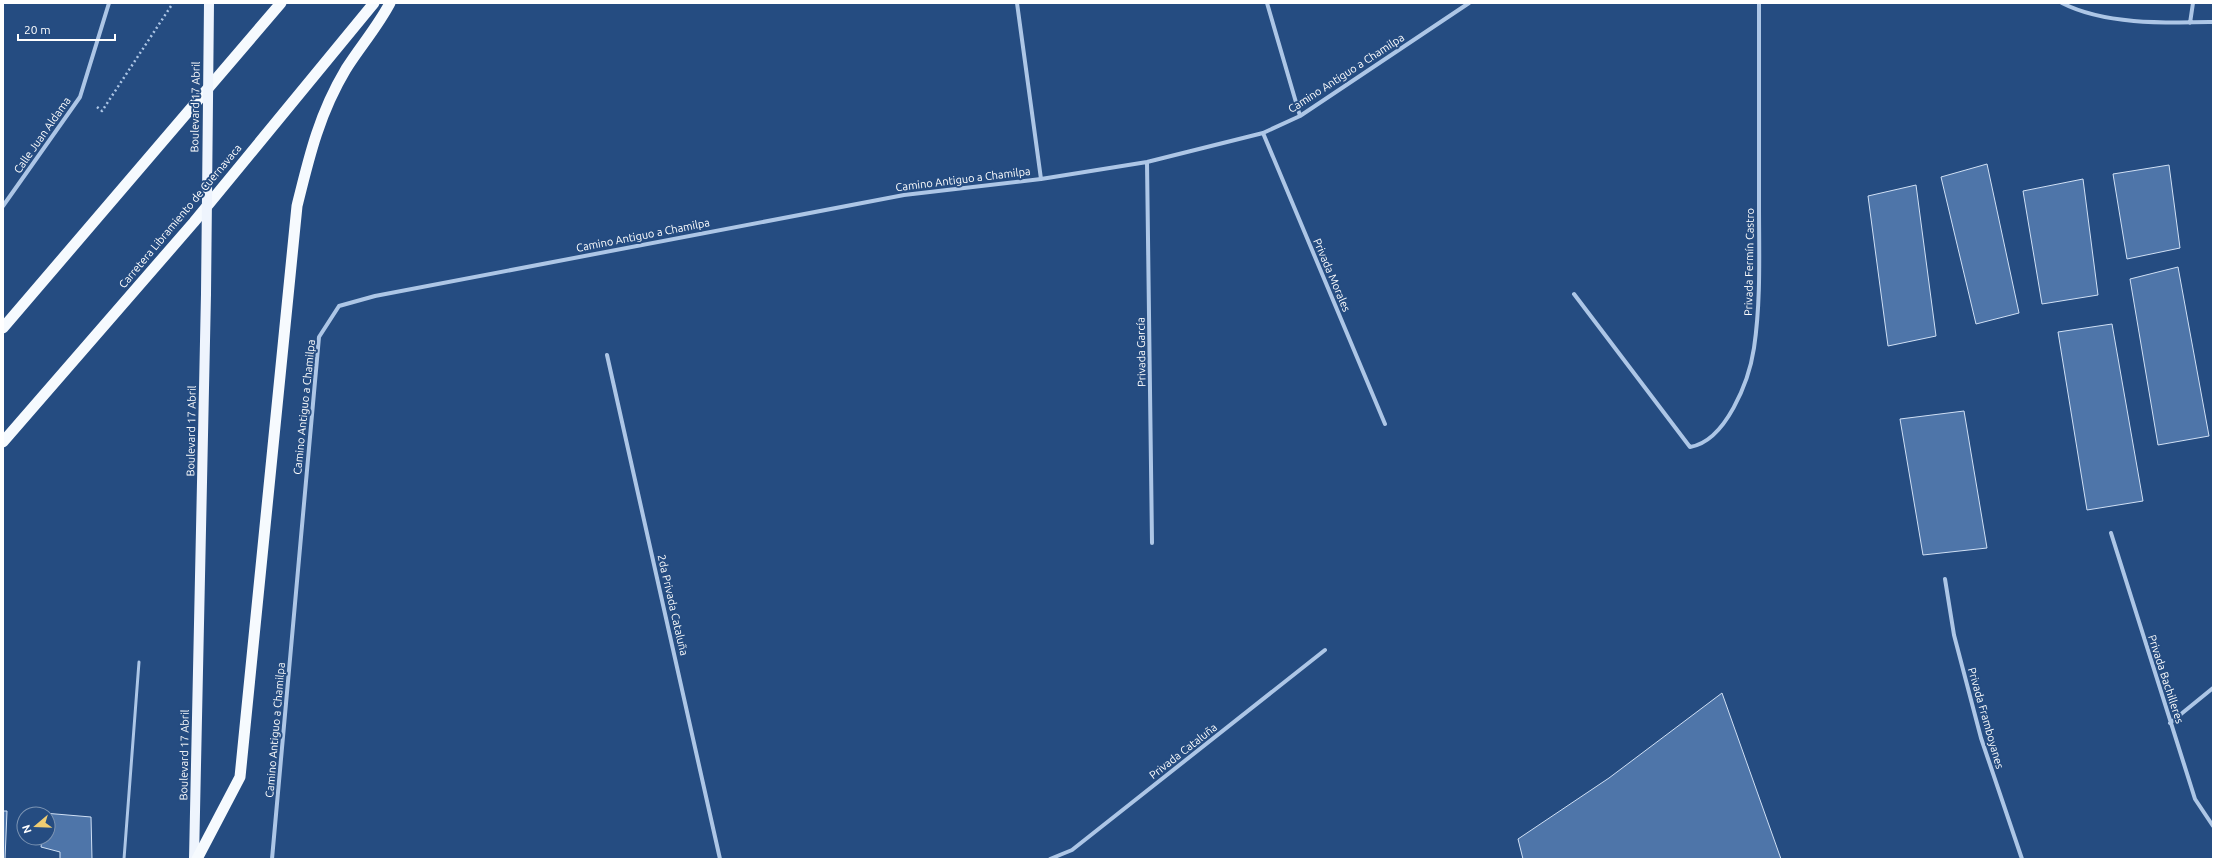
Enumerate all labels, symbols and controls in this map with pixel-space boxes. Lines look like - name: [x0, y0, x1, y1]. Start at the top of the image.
- scale bar: [18, 16, 115, 42]
- text: 20 m: [24, 23, 51, 36]
- street label: Camino Antiguo a Chamilpa: [1286, 31, 1406, 115]
- street label: Boulevard 17 Abril: [188, 61, 202, 153]
- street label: Calle Juan Aldama: [11, 95, 73, 175]
- street label: Carretera Libramiento de Cuernavaca: [116, 142, 244, 290]
- street label: Camino Antiguo a Chamilpa: [895, 165, 1031, 193]
- street label: Privada Fermín Castro: [1742, 208, 1756, 316]
- street label: Camino Antiguo a Chamilpa: [575, 216, 711, 254]
- street label: Privada Morales: [1311, 236, 1353, 314]
- street label: Privada García: [1134, 317, 1148, 387]
- street label: Camino Antiguo a Chamilpa: [291, 339, 317, 475]
- street label: Boulevard 17 Abril: [184, 385, 198, 477]
- street label: 2da Privada Cataluña: [656, 553, 690, 657]
- street label: Privada Bachilleres: [2146, 633, 2186, 725]
- street label: Camino Antiguo a Chamilpa: [263, 662, 287, 798]
- street label: Privada Framboyanes: [1966, 666, 2006, 770]
- street label: Boulevard 17 Abril: [177, 709, 191, 801]
- street label: Privada Cataluña: [1147, 721, 1219, 781]
- north arrow: [16, 806, 56, 846]
- text: N: [20, 823, 34, 835]

